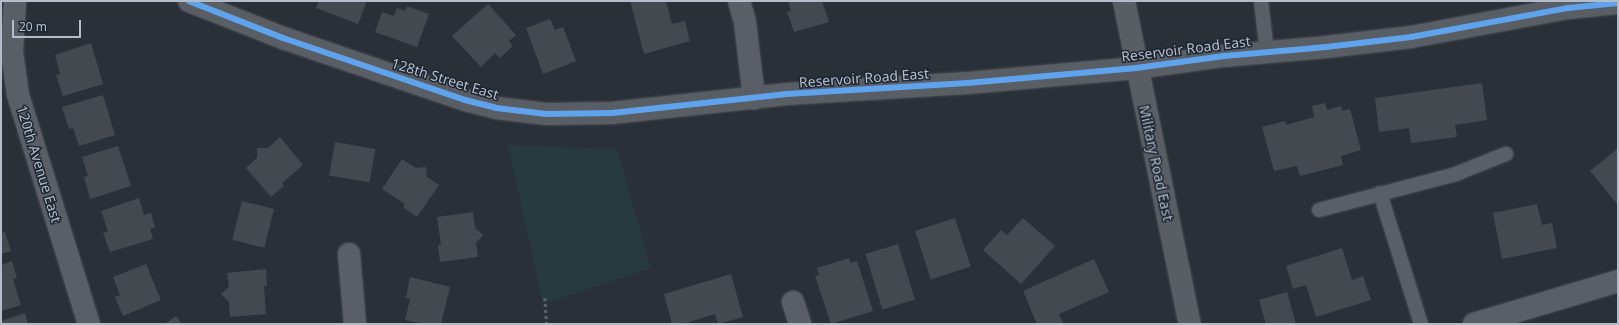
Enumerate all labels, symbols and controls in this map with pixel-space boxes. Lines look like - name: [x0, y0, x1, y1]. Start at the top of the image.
- scale bar: [14, 12, 83, 38]
- text: 20 m: [19, 18, 47, 35]
- street label: Reservoir Road East: [1120, 33, 1252, 65]
- street label: 128th Street East: [389, 55, 501, 103]
- street label: Reservoir Road East: [798, 65, 930, 91]
- street label: 120th Avenue East: [13, 103, 65, 225]
- street label: Military Road East: [1136, 104, 1176, 222]

